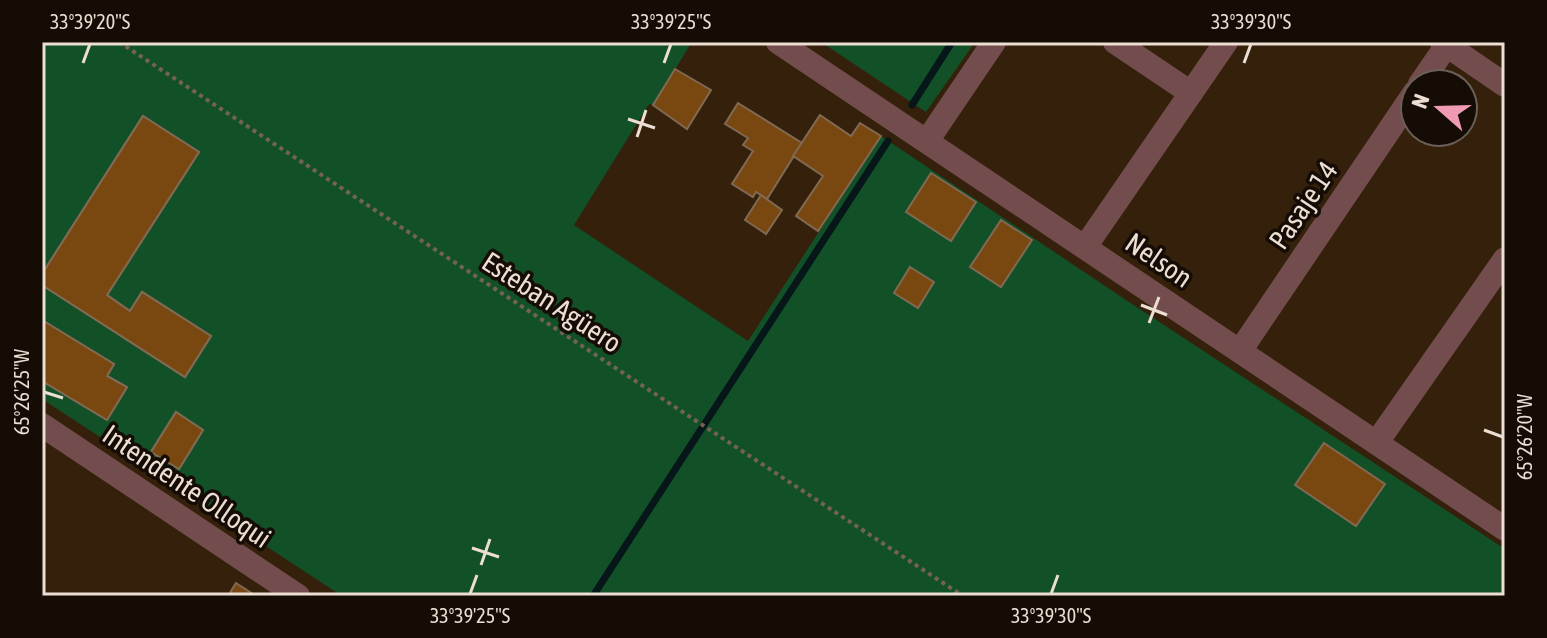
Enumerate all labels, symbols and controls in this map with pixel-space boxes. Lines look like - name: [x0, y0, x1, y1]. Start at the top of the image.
- text: 33°39'20"S: [50, 10, 130, 33]
- text: 33°39'25"S: [631, 10, 711, 33]
- text: 33°39'30"S: [1211, 10, 1291, 33]
- north arrow: [1399, 68, 1479, 148]
- text: N: [1406, 91, 1435, 112]
- street label: Pasaje 14: [1262, 155, 1344, 255]
- street label: Nelson: [1120, 226, 1198, 294]
- street label: Esteban Agüero: [476, 245, 628, 359]
- text: 65°26'25"W: [10, 348, 33, 435]
- text: 65°26'20"W: [1513, 393, 1536, 480]
- street label: Intendente Olloqui: [97, 418, 277, 554]
- text: 33°39'25"S: [430, 604, 510, 627]
- text: 33°39'30"S: [1011, 604, 1091, 627]

